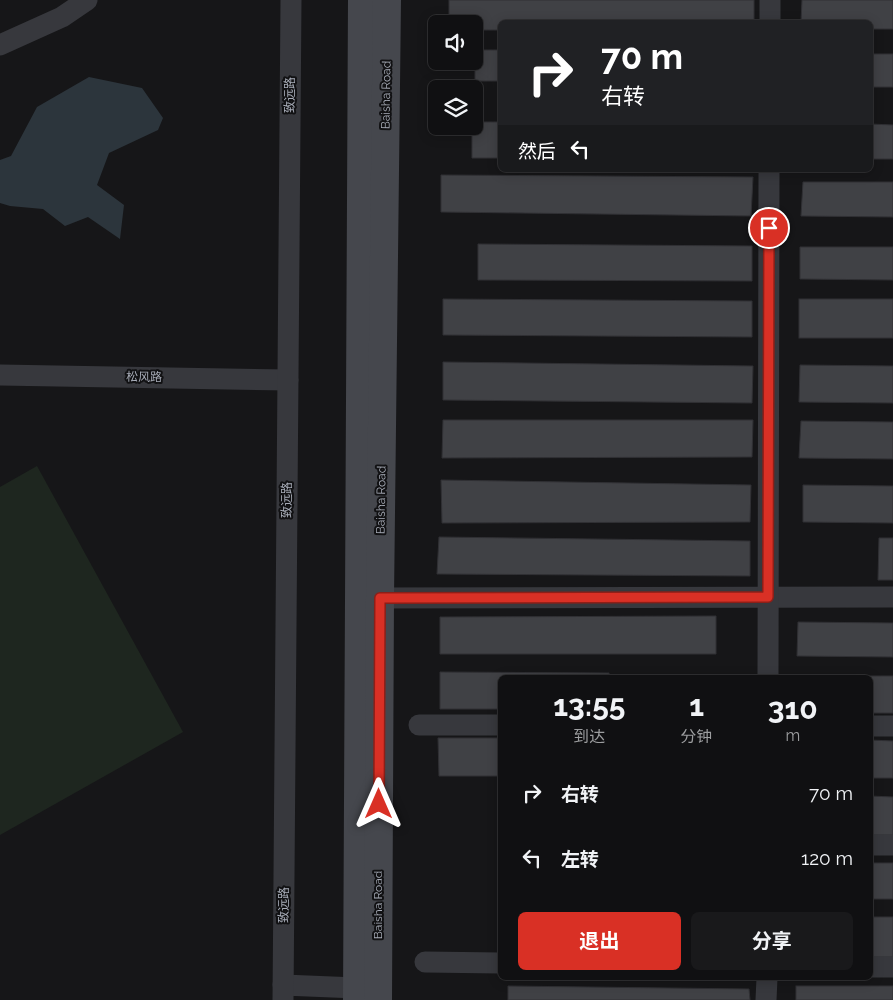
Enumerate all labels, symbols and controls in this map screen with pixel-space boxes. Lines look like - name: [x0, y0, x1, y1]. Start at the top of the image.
- map controls: [428, 15, 483, 135]
- button: sound: [428, 15, 483, 70]
- text: 70 m: [601, 36, 683, 77]
- icon: right: [518, 40, 583, 105]
- street label: Baisha Road: [378, 61, 394, 129]
- street label: 致远路: [283, 77, 297, 113]
- button: layers: [428, 80, 483, 135]
- text: 右转: [601, 83, 645, 109]
- icon: left: [566, 135, 594, 163]
- text: 然后: [518, 140, 556, 162]
- pin: [748, 207, 790, 249]
- icon: arrive: [755, 214, 783, 242]
- street label: 松风路: [126, 370, 162, 384]
- street label: Baisha Road: [373, 466, 389, 534]
- street label: 致远路: [280, 482, 294, 518]
- text: 13:55: [553, 688, 625, 723]
- text: 1: [689, 688, 704, 723]
- text: 310: [768, 691, 818, 726]
- text: m: [785, 726, 800, 745]
- text: 到达: [573, 727, 605, 746]
- text: 分钟: [681, 727, 713, 746]
- position arrow: [352, 777, 404, 829]
- icon: right: [518, 779, 546, 807]
- text: 70 m: [809, 782, 853, 804]
- text: 右转: [561, 783, 599, 805]
- icon: left: [518, 844, 546, 872]
- text: 120 m: [801, 847, 853, 869]
- text: 左转: [561, 848, 599, 870]
- street label: Baisha Road: [371, 871, 385, 939]
- street label: 致远路: [277, 887, 291, 923]
- button: 退出: [518, 912, 681, 970]
- button: 分享: [691, 912, 853, 970]

